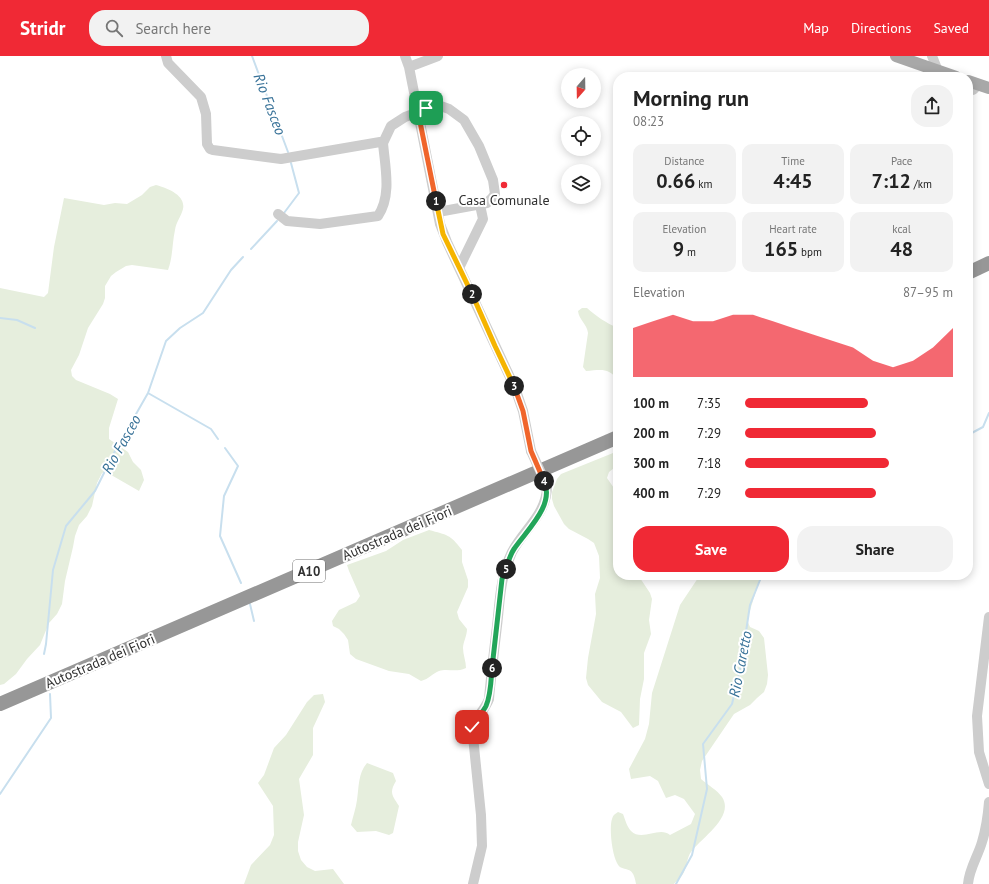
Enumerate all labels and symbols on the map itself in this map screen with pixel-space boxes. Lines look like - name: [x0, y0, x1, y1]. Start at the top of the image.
- north arrow: [561, 68, 601, 108]
- water label: Rio Fasceo: [250, 70, 290, 138]
- pin: [409, 91, 443, 125]
- marker: Casa Comunale: [499, 180, 509, 190]
- pin: 1: [426, 191, 446, 211]
- place label: Casa Comunale: [459, 191, 550, 209]
- pin: 2: [462, 284, 482, 304]
- pin: 3: [504, 376, 524, 396]
- water label: Rio Fasceo: [97, 411, 145, 477]
- pin: 4: [534, 471, 554, 491]
- street label: Autostrada dei Fiori: [339, 502, 455, 564]
- pin: 5: [496, 559, 516, 579]
- road number: A10: [293, 560, 325, 582]
- water label: Rio Caretto: [724, 629, 756, 699]
- street label: Autostrada dei Fiori: [42, 630, 158, 692]
- pin: 6: [482, 658, 502, 678]
- pin: [455, 710, 489, 744]

